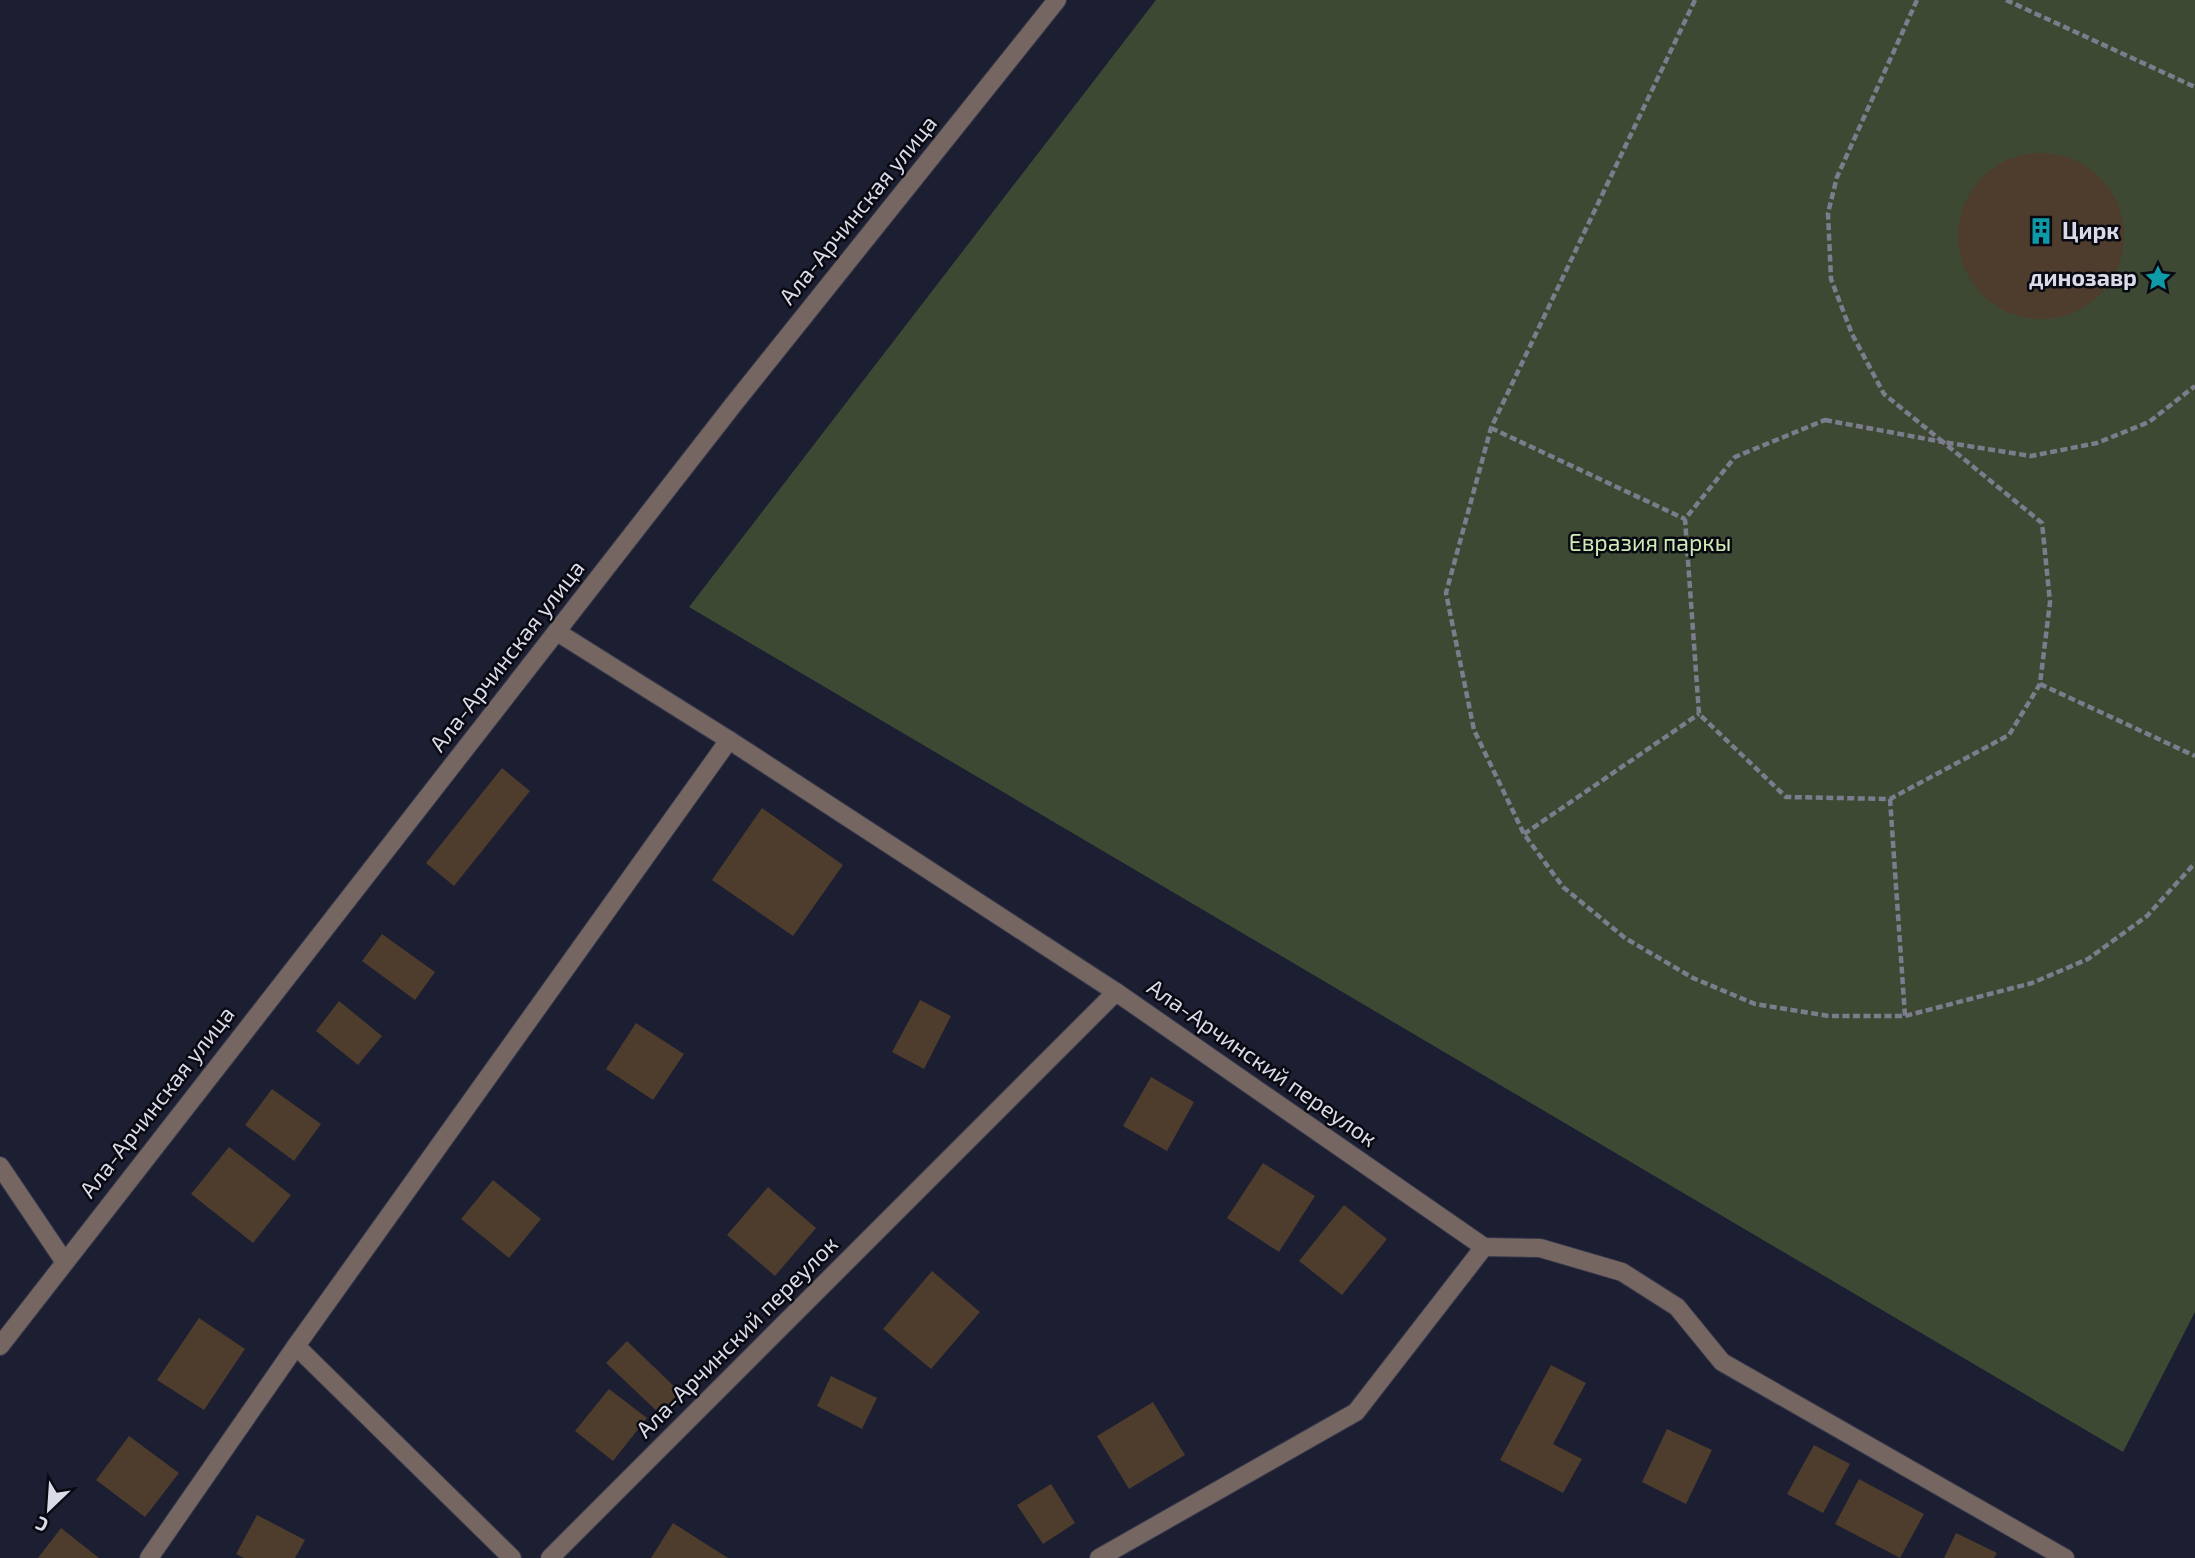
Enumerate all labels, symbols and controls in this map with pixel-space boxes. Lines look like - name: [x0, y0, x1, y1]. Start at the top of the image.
- street label: Ала-Арчинская улица: [772, 109, 943, 310]
- building icon: Цирк: [2026, 216, 2056, 246]
- place label: Цирк: [2062, 216, 2119, 244]
- place label: динозавр: [2029, 263, 2137, 291]
- place icon: динозавр: [2143, 263, 2173, 293]
- park label: Евразия паркы: [1569, 528, 1731, 556]
- street label: Ала-Арчинская улица: [423, 554, 590, 757]
- street label: Ала-Арчинский переулок: [1142, 972, 1383, 1153]
- street label: Ала-Арчинская улица: [73, 1000, 240, 1203]
- street label: Ала-Арчинский переулок: [629, 1229, 844, 1444]
- north arrow: [14, 1474, 84, 1544]
- text: С: [32, 1512, 52, 1538]

